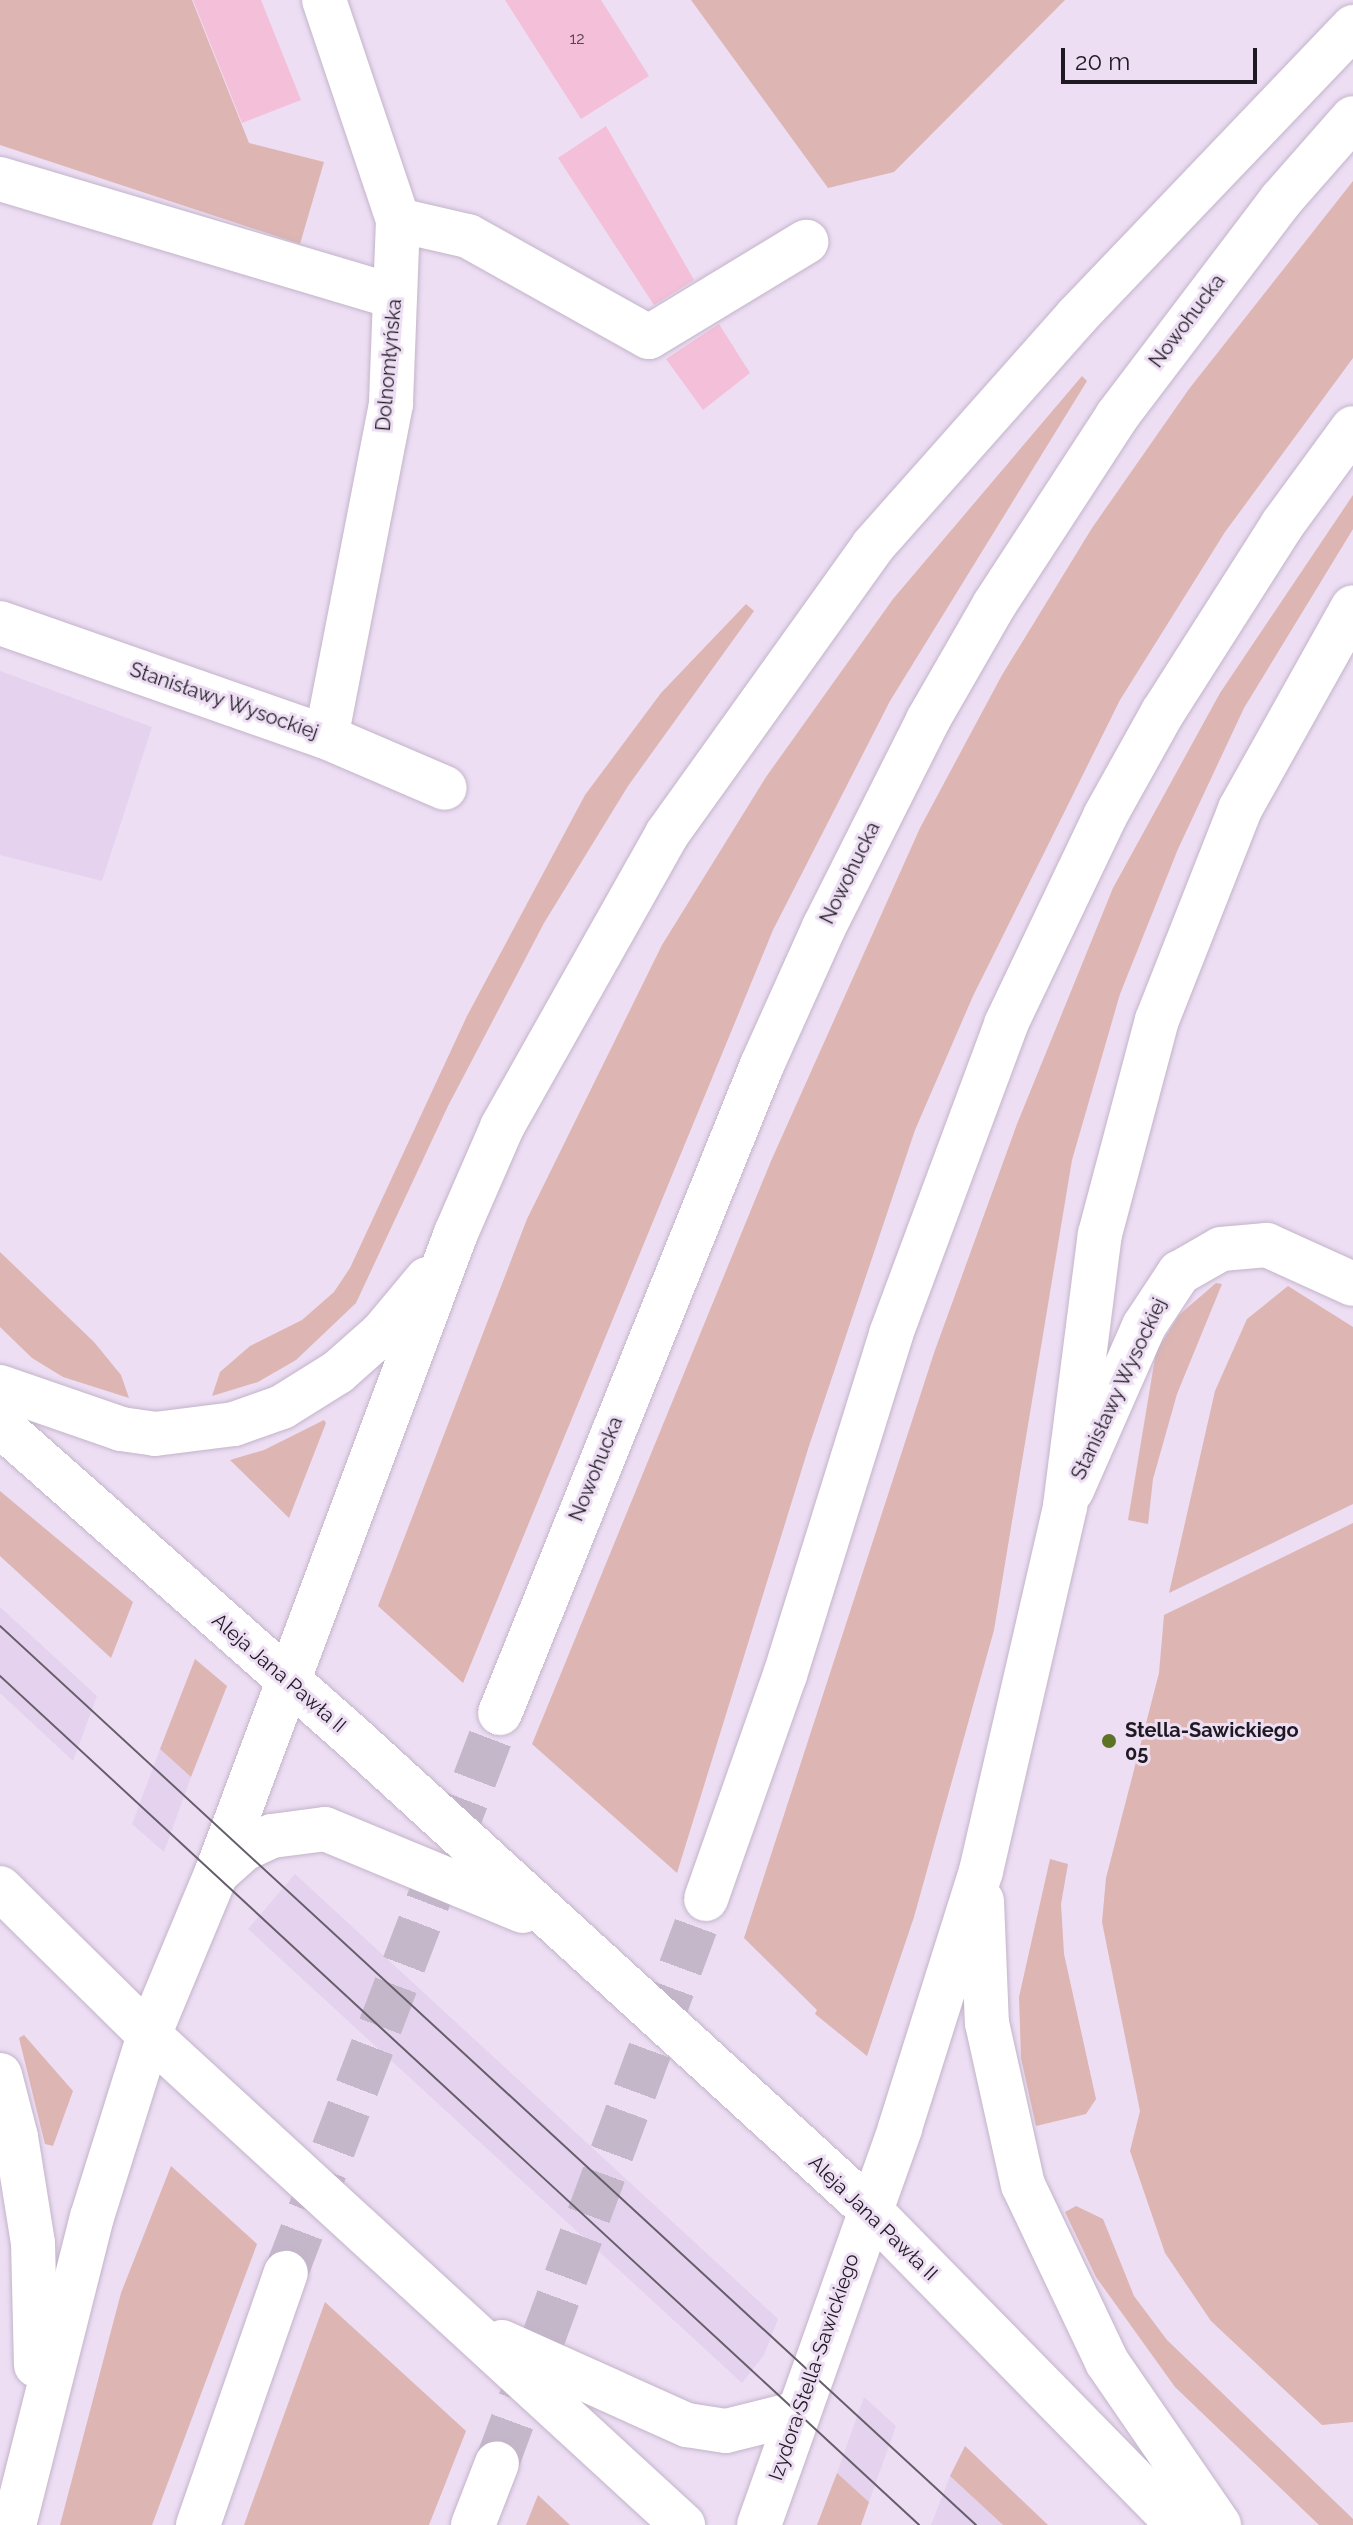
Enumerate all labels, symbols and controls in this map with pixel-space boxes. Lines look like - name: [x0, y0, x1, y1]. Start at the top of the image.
- house number: 12: [569, 29, 585, 49]
- scale bar: [1065, 32, 1261, 82]
- text: 20 m: [1075, 47, 1130, 76]
- street label: Nowohucka: [1144, 270, 1230, 372]
- street label: Dolnomłyńska: [371, 298, 407, 432]
- street label: Stanisławy Wysockiej: [126, 657, 322, 745]
- street label: Nowohucka: [815, 818, 885, 928]
- street label: Stanisławy Wysockiej: [1066, 1294, 1172, 1484]
- street label: Nowohucka: [564, 1413, 628, 1525]
- street label: Aleja Jana Pawła II: [207, 1608, 351, 1738]
- place label: Stella-Sawickiego 05: [1125, 1718, 1299, 1765]
- marker: Stella-Sawickiego 05: [1100, 1732, 1118, 1750]
- street label: Aleja Jana Pawła II: [803, 2150, 943, 2286]
- street label: Izydora Stella-Sawickiego: [764, 2250, 864, 2484]

